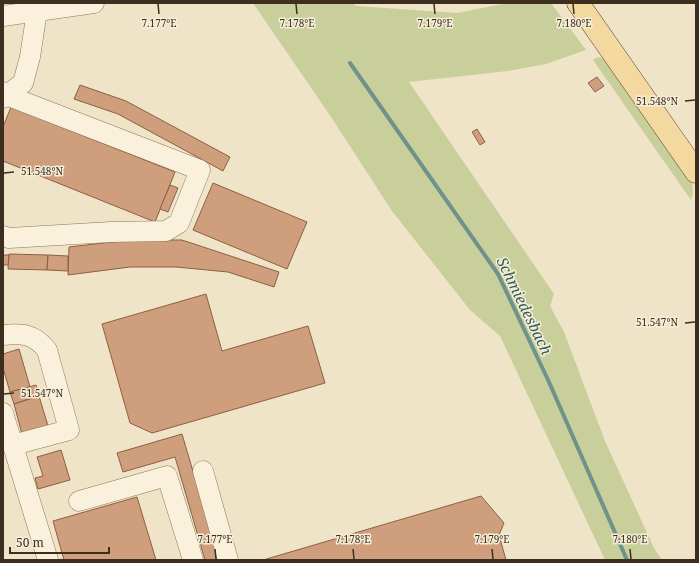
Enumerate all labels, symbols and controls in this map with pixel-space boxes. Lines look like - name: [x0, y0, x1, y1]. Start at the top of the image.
- text: 7.177°E: [141, 16, 177, 30]
- text: 7.178°E: [279, 16, 315, 30]
- text: 7.179°E: [417, 16, 453, 30]
- text: 7.180°E: [556, 16, 592, 30]
- text: 51.548°N: [636, 94, 678, 108]
- text: 51.548°N: [21, 164, 63, 178]
- water label: Schmiedesbach: [493, 253, 557, 358]
- text: 51.547°N: [636, 315, 678, 329]
- text: 51.547°N: [21, 386, 63, 400]
- scale bar: [10, 529, 109, 555]
- text: 7.177°E: [197, 532, 233, 546]
- text: 7.178°E: [335, 532, 371, 546]
- text: 7.179°E: [474, 532, 510, 546]
- text: 7.180°E: [612, 532, 648, 546]
- text: 50 m: [16, 534, 44, 551]

